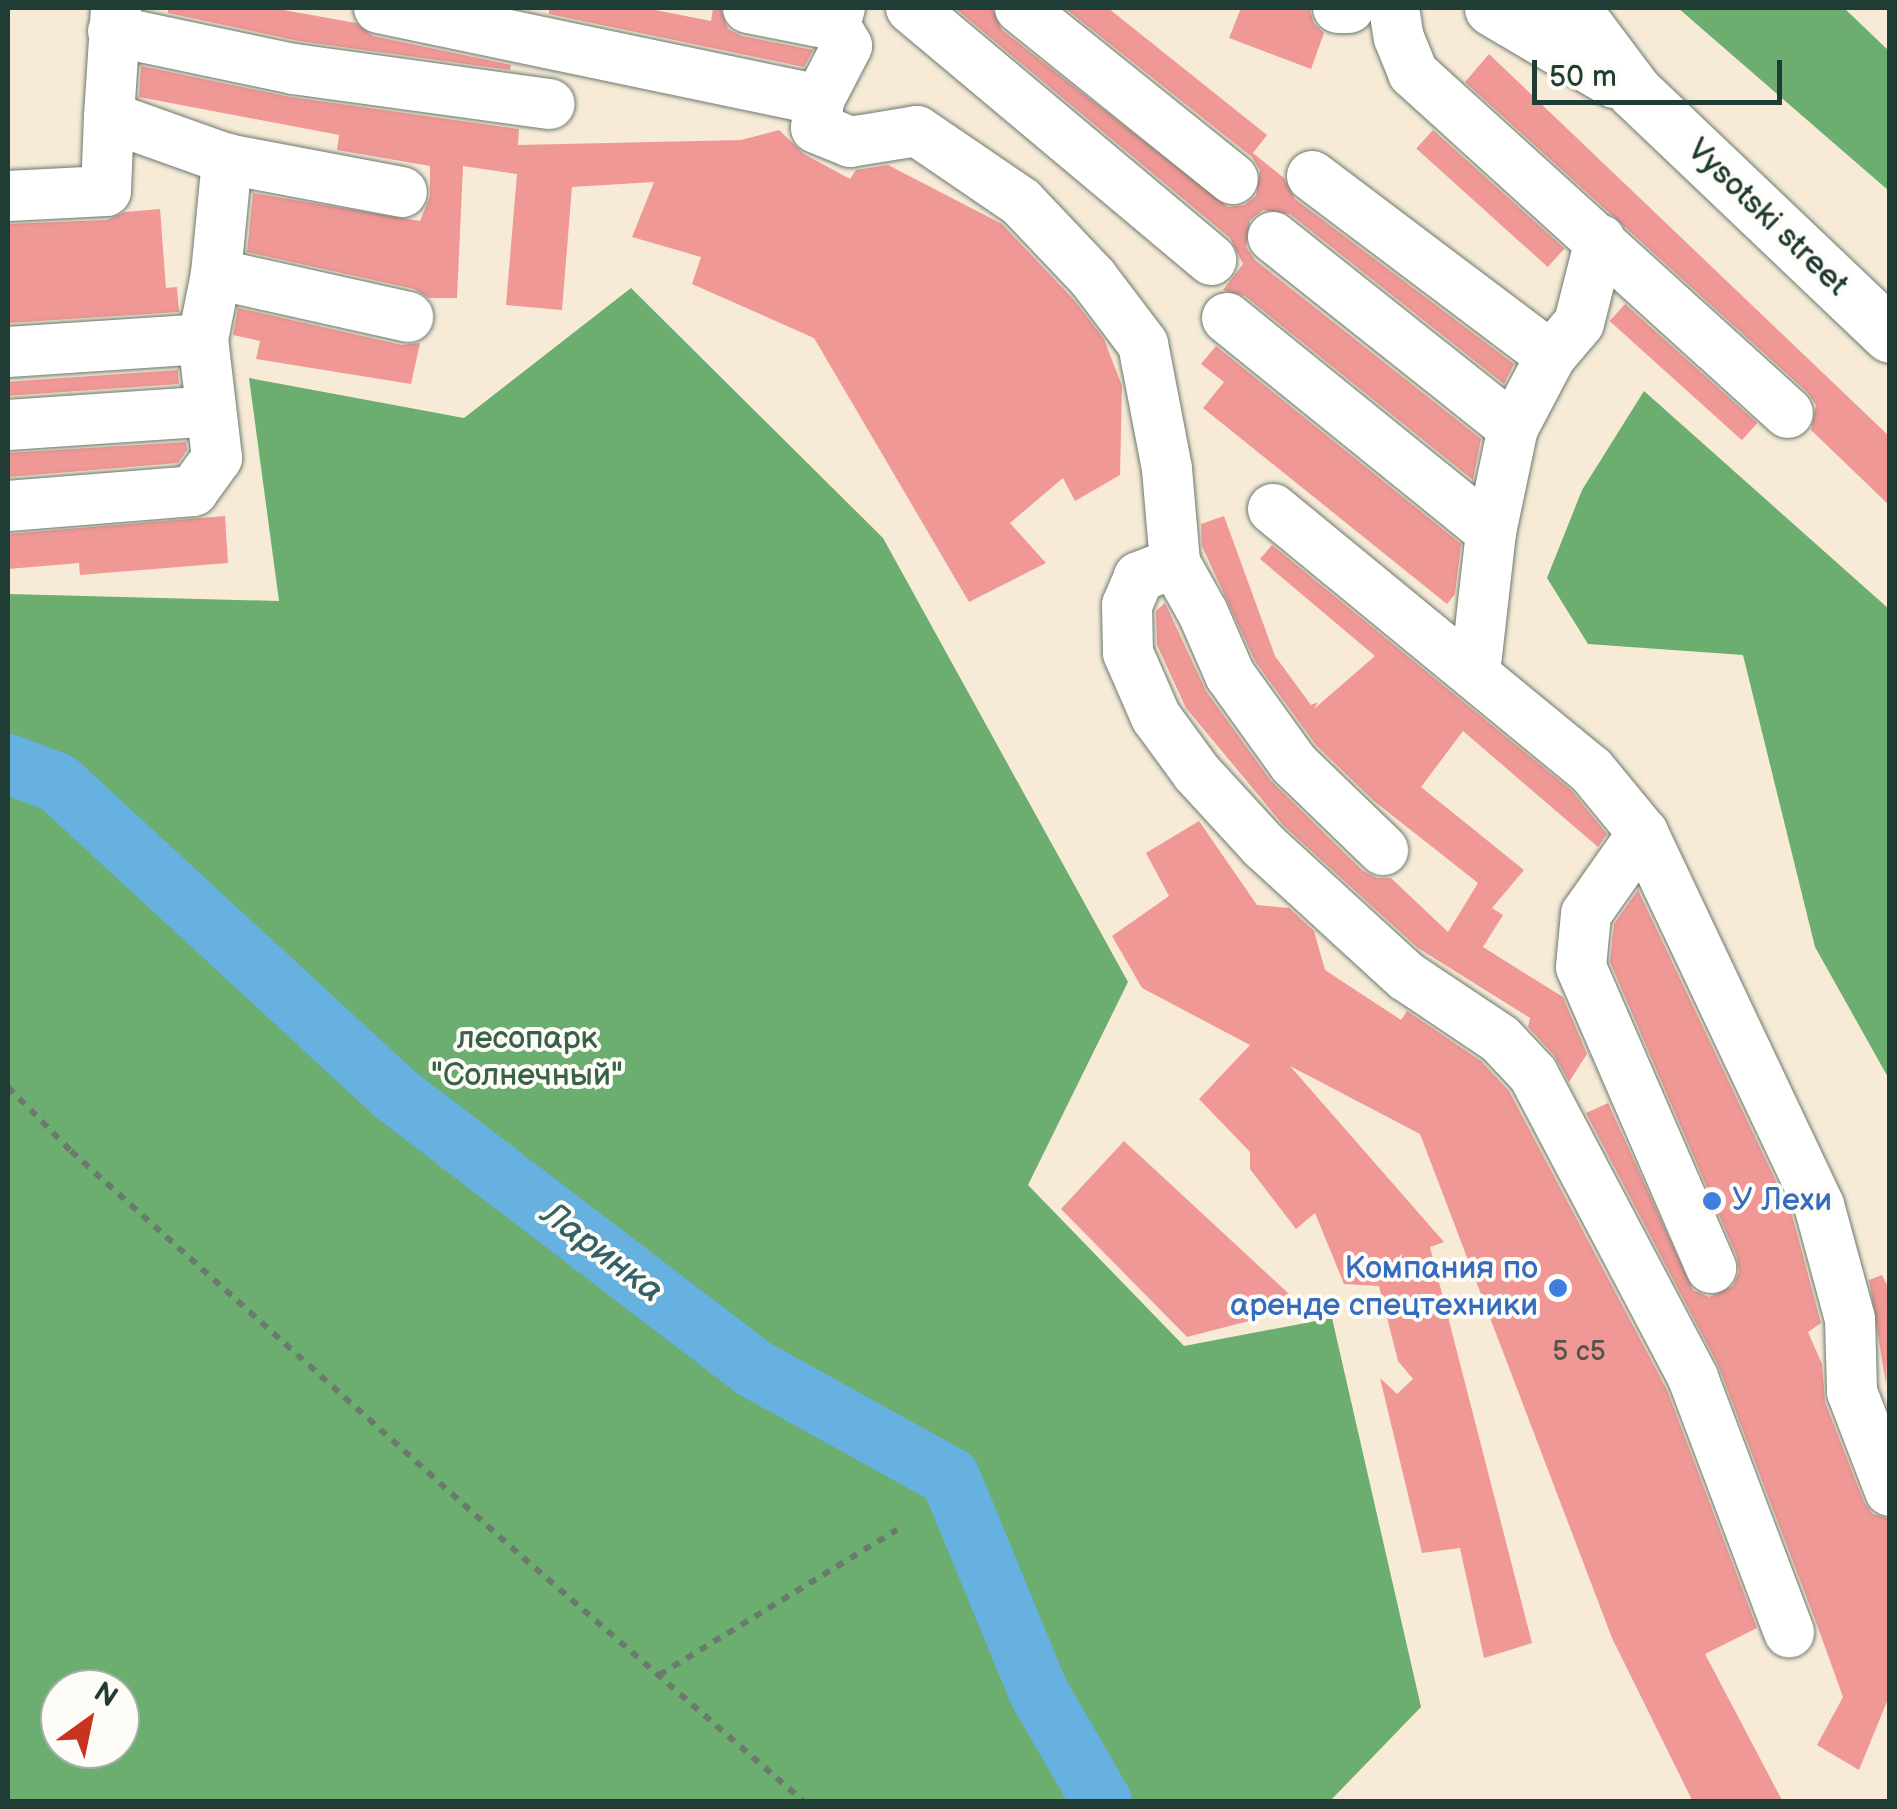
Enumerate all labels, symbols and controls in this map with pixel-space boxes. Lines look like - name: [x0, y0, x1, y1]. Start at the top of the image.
- scale bar: [1537, 40, 1787, 102]
- text: 50 m: [1549, 59, 1617, 95]
- street label: Vysotski street: [1678, 132, 1856, 304]
- park label: лесопарк "Солнечный": [431, 1021, 623, 1096]
- place label: У Лехи: [1732, 1182, 1832, 1220]
- marker: У Лехи: [1701, 1190, 1723, 1212]
- water label: Ларинка: [533, 1194, 671, 1312]
- place label: Компания по аренде спецтехники: [1230, 1251, 1538, 1326]
- marker: Компания по аренде спецтехники: [1547, 1277, 1569, 1299]
- house number: 5 с5: [1552, 1335, 1606, 1369]
- north arrow: [40, 1669, 140, 1769]
- text: N: [88, 1676, 123, 1715]

